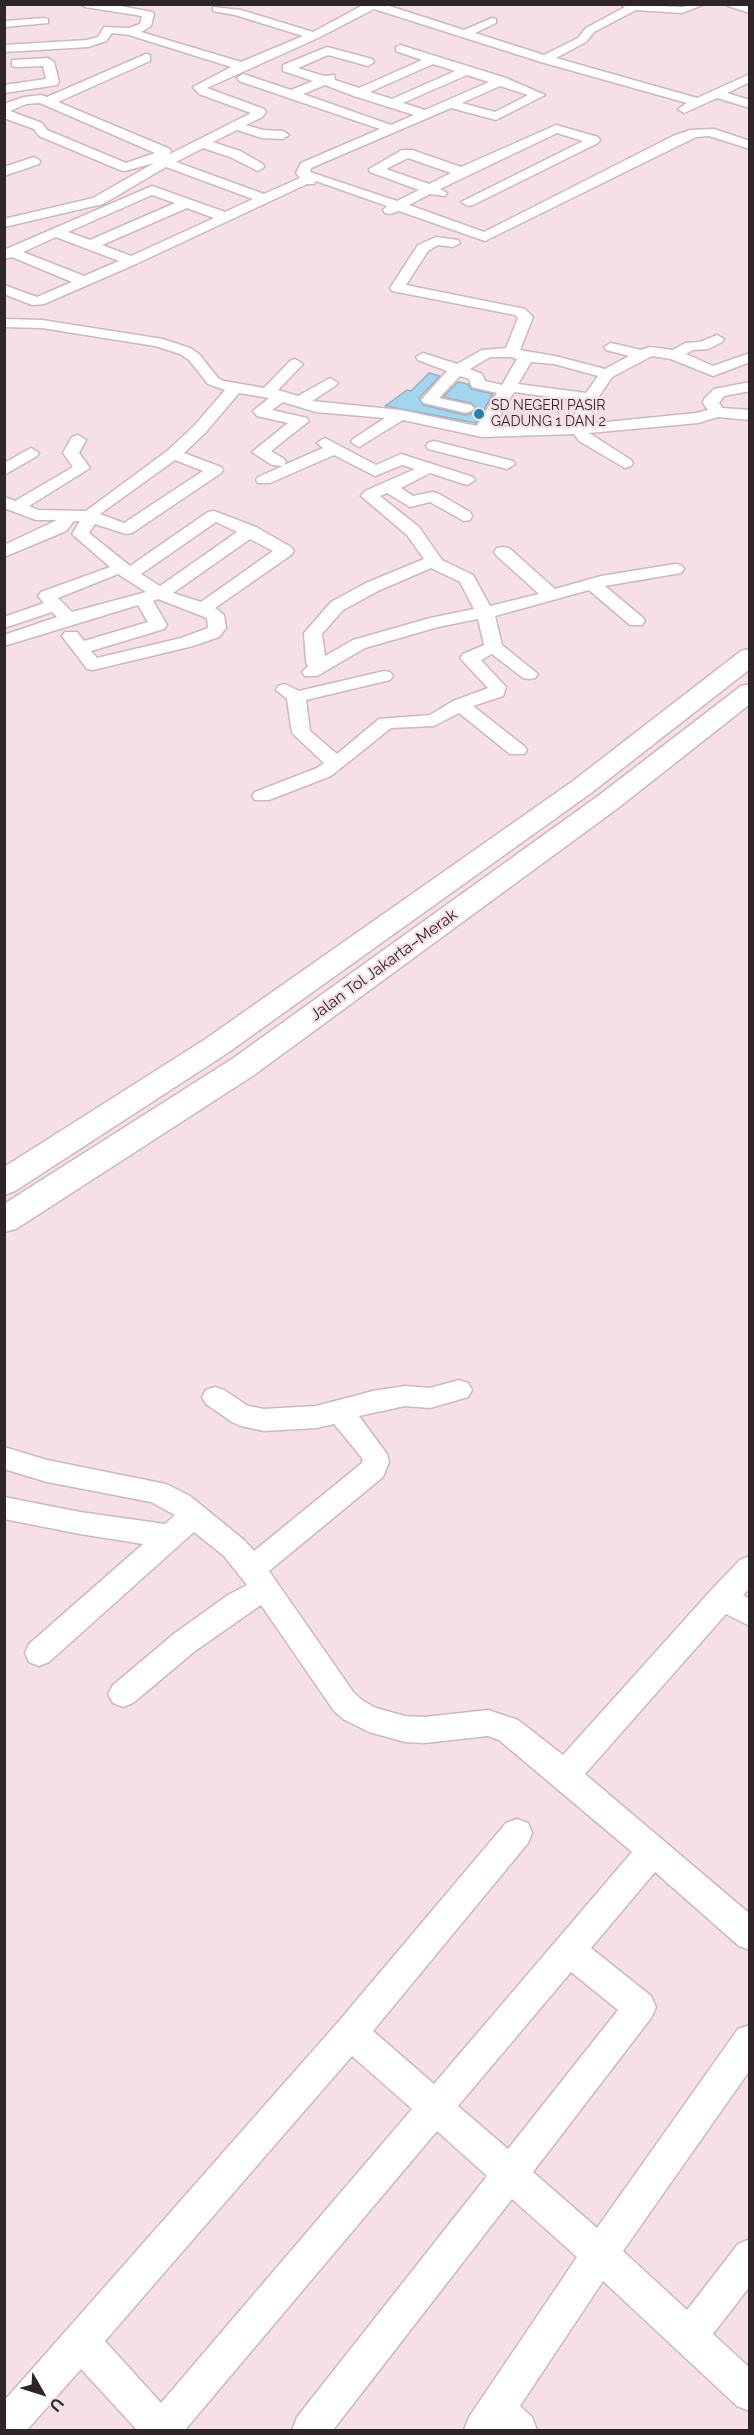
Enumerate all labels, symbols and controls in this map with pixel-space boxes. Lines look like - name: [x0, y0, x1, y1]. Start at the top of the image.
- place label: SD NEGERI PASIR GADUNG 1 DAN 2: [491, 398, 606, 430]
- marker: SD NEGERI PASIR GADUNG 1 DAN 2: [472, 407, 486, 421]
- street label: Jalan Tol Jakarta–Merak: [307, 905, 461, 1025]
- north arrow: [12, 2363, 72, 2423]
- text: U: [45, 2394, 68, 2415]

